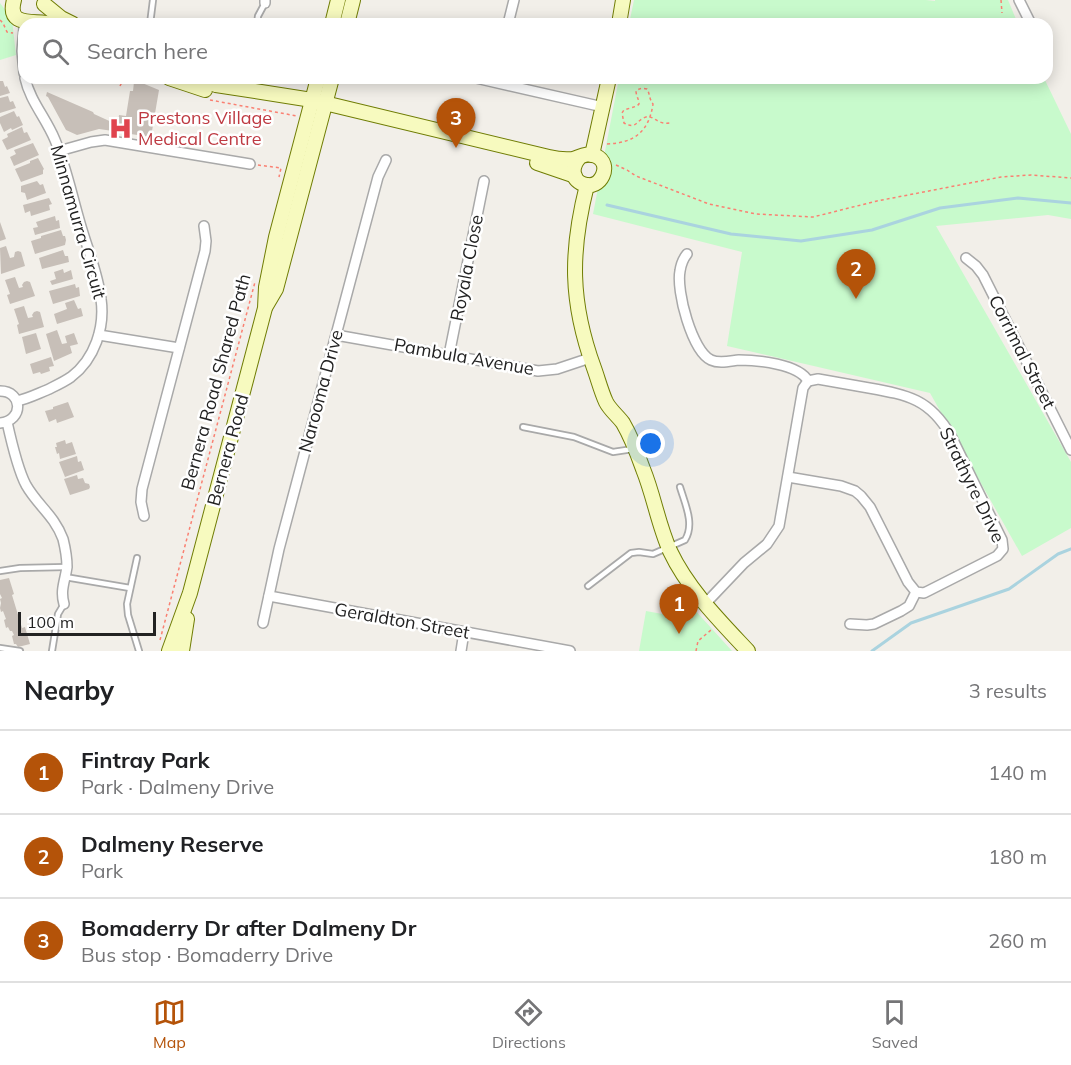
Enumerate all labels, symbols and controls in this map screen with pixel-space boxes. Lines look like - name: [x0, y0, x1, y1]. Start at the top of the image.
- search box: [18, 18, 1053, 84]
- icon: search: [39, 35, 72, 68]
- text: Search here: [87, 37, 208, 65]
- pin: 3: [436, 98, 476, 148]
- place label: Prestons Village Medical Centre: [138, 106, 272, 150]
- hospital icon: Prestons Village Medical Centre: [107, 115, 133, 141]
- street label: Minnamurra Circuit: [45, 142, 111, 302]
- street label: Royala Close: [445, 213, 488, 323]
- pin: 2: [836, 250, 876, 299]
- street label: Bernera Road Shared Path: [177, 272, 255, 492]
- street label: Corrimal Street: [984, 291, 1061, 413]
- street label: Narooma Drive: [293, 327, 348, 455]
- street label: Pambula Avenue: [392, 333, 536, 380]
- street label: Bernera Road: [203, 392, 253, 508]
- street label: Strathyre Drive: [935, 423, 1010, 546]
- your location: [636, 429, 665, 458]
- pin: 1: [660, 584, 698, 634]
- street label: Geraldton Street: [333, 597, 471, 644]
- scale bar: [18, 609, 156, 636]
- text: 100 m: [27, 612, 74, 632]
- text: Nearby: [24, 674, 114, 707]
- text: 3 results: [969, 678, 1047, 703]
- text: Fintray Park: [81, 746, 210, 774]
- text: 1: [38, 760, 50, 785]
- text: 140 m: [988, 760, 1047, 785]
- text: Park · Dalmeny Drive: [81, 774, 274, 799]
- text: Dalmeny Reserve: [81, 830, 264, 858]
- text: 2: [38, 844, 50, 869]
- text: 180 m: [988, 844, 1047, 869]
- text: Park: [81, 858, 123, 883]
- text: Bomaderry Dr after Dalmeny Dr: [81, 914, 416, 942]
- text: 3: [38, 928, 50, 953]
- text: 260 m: [988, 928, 1047, 953]
- text: Bus stop · Bomaderry Drive: [81, 942, 333, 967]
- tab: Map: [153, 996, 186, 1052]
- tab: Directions: [492, 996, 566, 1052]
- tab: Saved: [872, 996, 918, 1052]

